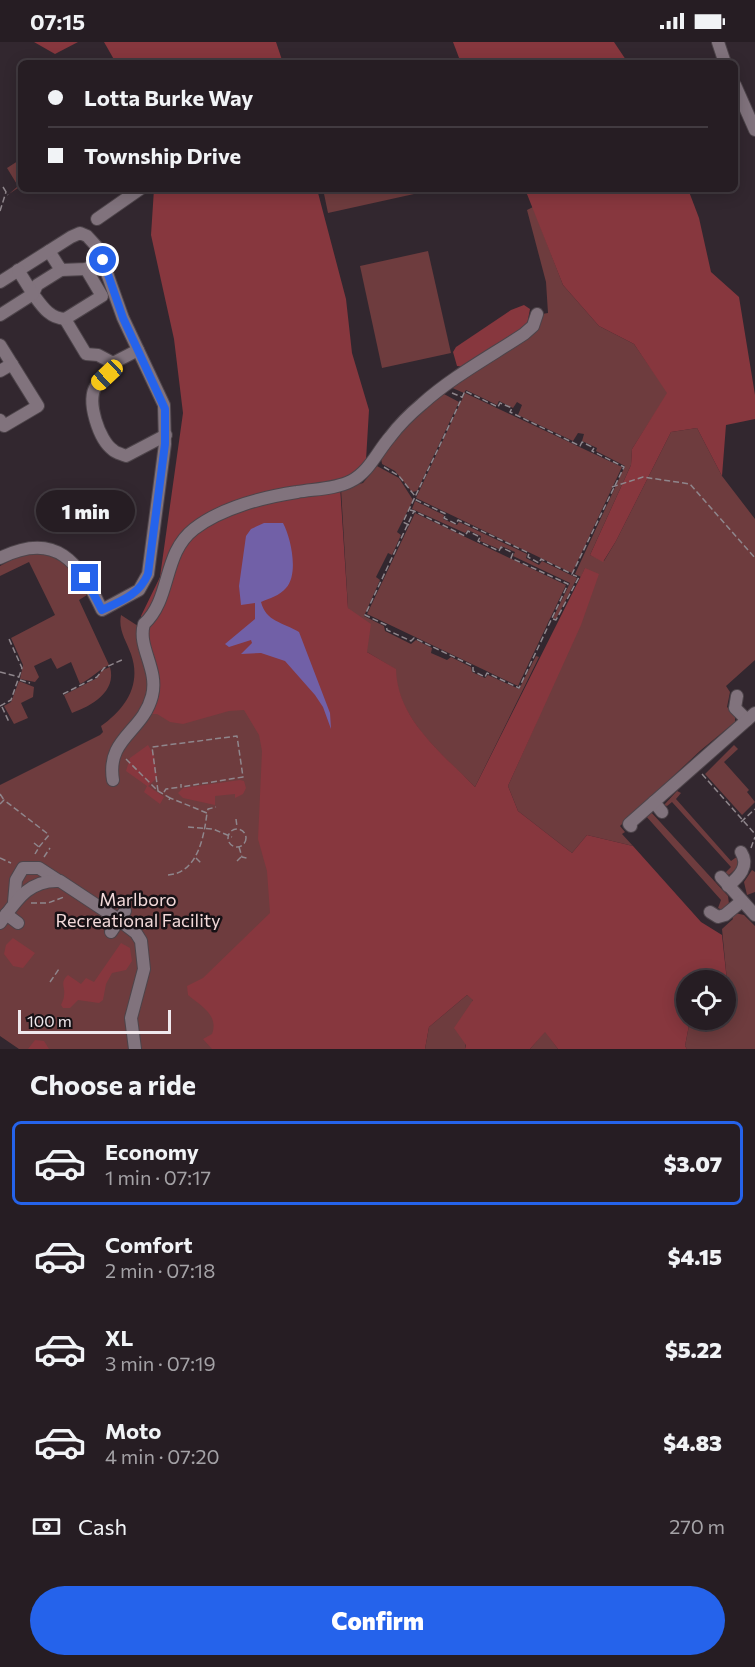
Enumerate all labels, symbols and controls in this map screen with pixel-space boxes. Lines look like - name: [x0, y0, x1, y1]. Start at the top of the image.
- text: 07:15: [30, 8, 85, 35]
- text: Lotta Burke Way: [84, 84, 253, 111]
- text: Township Drive: [84, 142, 241, 169]
- route start: [89, 246, 116, 273]
- car: [88, 356, 126, 394]
- callout: 1 min: [36, 491, 134, 533]
- text: 1 min: [61, 499, 110, 523]
- route end: [71, 564, 98, 591]
- park label: Marlboro Recreational Facility: [56, 888, 220, 931]
- map controls: [676, 970, 736, 1030]
- button: locate: [676, 970, 736, 1030]
- scale bar: [18, 1007, 171, 1034]
- text: 100 m: [27, 1011, 72, 1030]
- text: Choose a ride: [30, 1068, 196, 1101]
- icon: car: [33, 1136, 87, 1190]
- text: Economy: [105, 1138, 199, 1165]
- text: $3.07: [664, 1150, 722, 1177]
- text: 1 min · 07:17: [105, 1165, 211, 1189]
- icon: car: [33, 1229, 87, 1283]
- text: Comfort: [105, 1231, 193, 1258]
- text: $4.15: [668, 1243, 722, 1270]
- text: 2 min · 07:18: [105, 1258, 215, 1282]
- icon: car: [33, 1322, 87, 1376]
- text: XL: [105, 1324, 133, 1351]
- text: $5.22: [665, 1336, 722, 1363]
- text: 3 min · 07:19: [105, 1351, 216, 1375]
- icon: car: [33, 1415, 87, 1469]
- text: Moto: [105, 1417, 161, 1444]
- text: $4.83: [663, 1429, 722, 1456]
- text: 4 min · 07:20: [105, 1444, 220, 1468]
- icon: cash: [30, 1510, 63, 1543]
- text: Cash: [78, 1513, 127, 1540]
- text: 270 m: [669, 1514, 725, 1538]
- button: Confirm: [30, 1586, 725, 1655]

